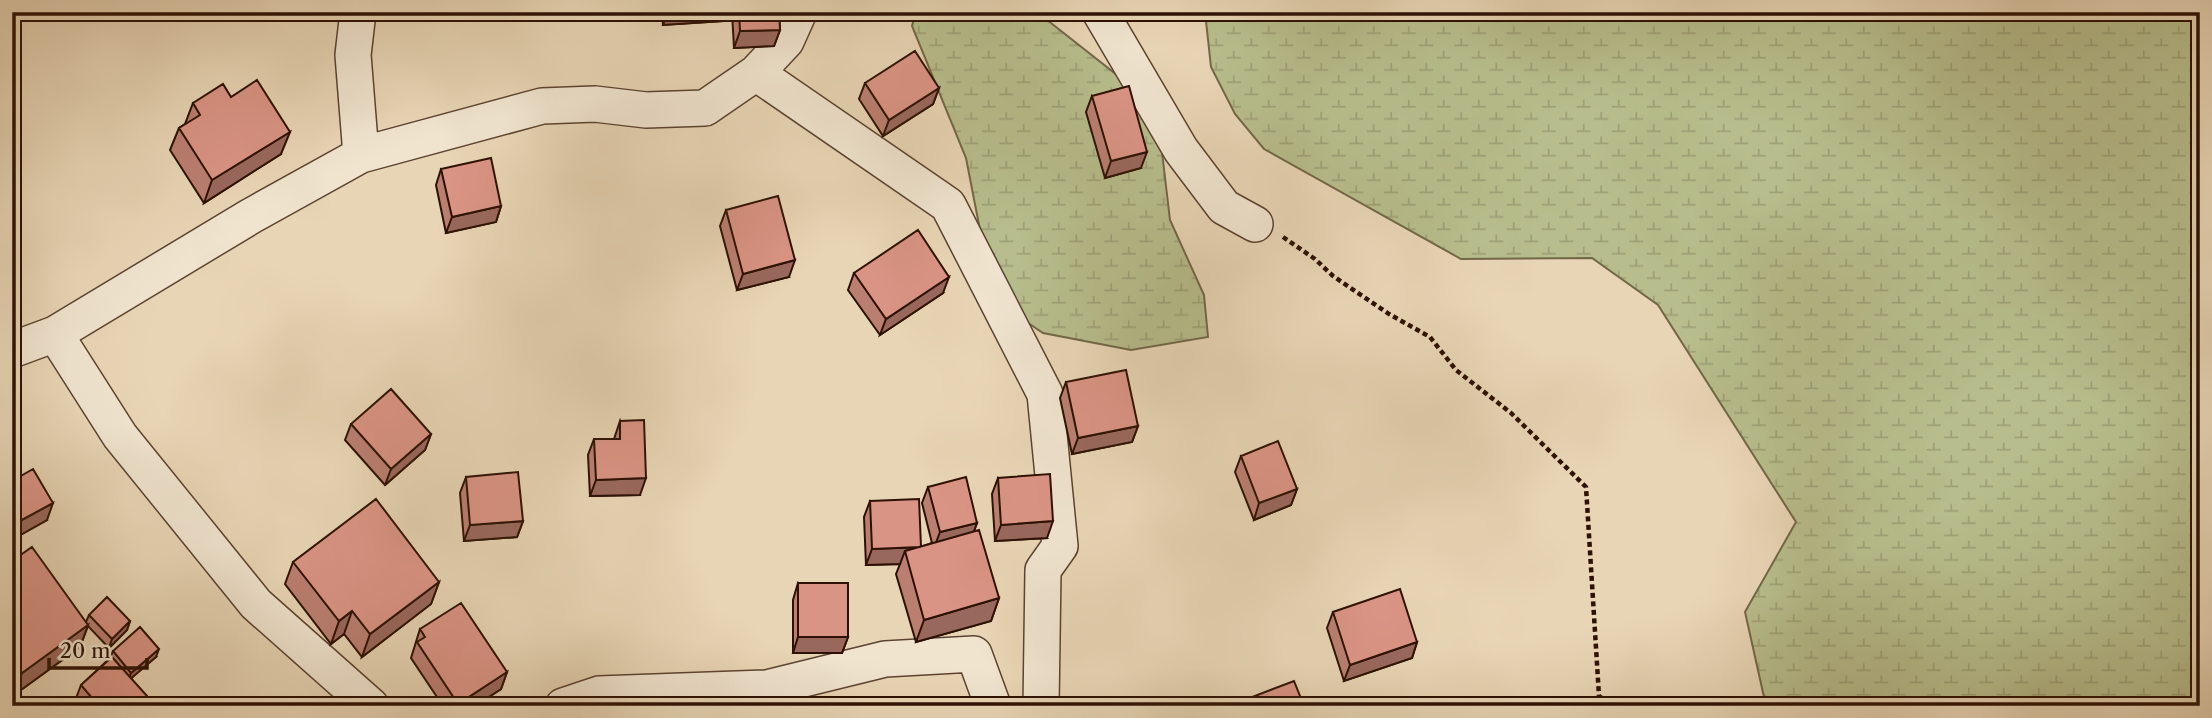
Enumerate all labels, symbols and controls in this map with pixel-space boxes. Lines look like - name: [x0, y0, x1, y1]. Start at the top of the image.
- scale bar: [49, 627, 147, 671]
- text: 20 m: [60, 638, 111, 663]

